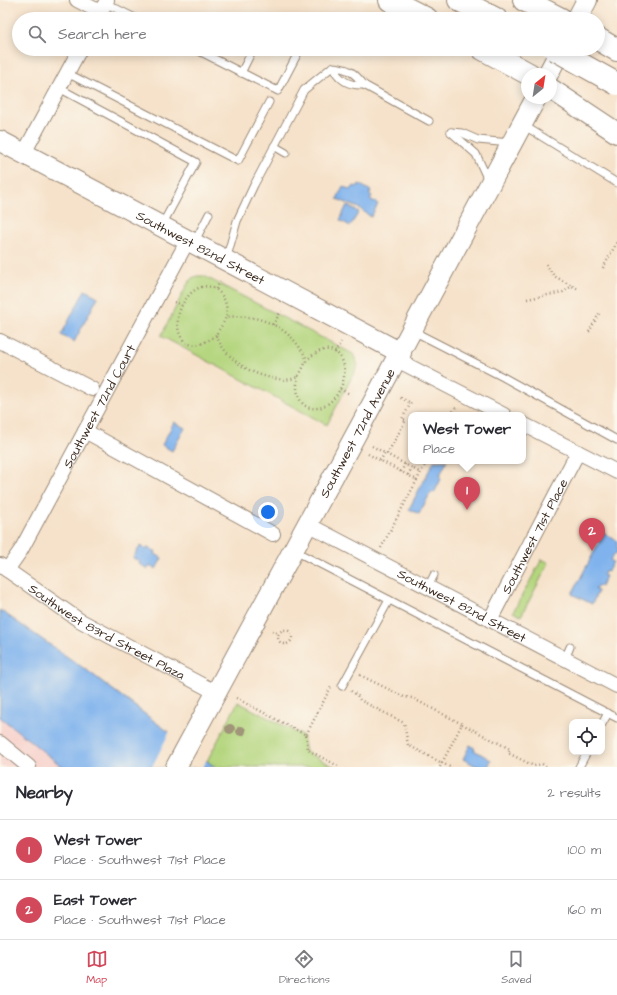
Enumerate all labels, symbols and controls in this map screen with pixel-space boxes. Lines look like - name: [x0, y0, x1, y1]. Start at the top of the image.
- search box: [12, 12, 605, 56]
- icon: search: [26, 23, 48, 45]
- text: Search here: [58, 24, 147, 45]
- north arrow: [521, 68, 557, 104]
- street label: Southwest 82nd Street: [133, 207, 268, 290]
- street label: Southwest 72nd Court: [59, 341, 140, 471]
- street label: Southwest 72nd Avenue: [315, 365, 400, 501]
- popup: [408, 412, 526, 464]
- text: West Tower: [423, 419, 511, 440]
- text: Place: [423, 440, 455, 458]
- street label: Southwest 71st Place: [497, 476, 573, 597]
- pin: 1: [454, 477, 480, 510]
- your location: [258, 502, 278, 522]
- pin: 2: [579, 518, 605, 551]
- street label: Southwest 82nd Street: [394, 565, 530, 647]
- street label: Southwest 83rd Street Plaza: [25, 580, 188, 685]
- map controls: [569, 719, 605, 755]
- button: locate: [569, 719, 605, 755]
- text: Nearby: [16, 781, 73, 805]
- text: 2 results: [547, 784, 601, 802]
- text: West Tower: [54, 830, 142, 851]
- text: 1: [28, 841, 30, 859]
- text: 100 m: [568, 841, 601, 859]
- text: Place · Southwest 71st Place: [54, 851, 226, 869]
- text: East Tower: [54, 890, 136, 911]
- text: 2: [25, 901, 33, 919]
- text: 160 m: [568, 901, 601, 919]
- text: Place · Southwest 71st Place: [54, 911, 226, 929]
- tab: Map: [86, 948, 108, 987]
- tab: Directions: [279, 948, 330, 987]
- tab: Saved: [501, 948, 531, 987]

